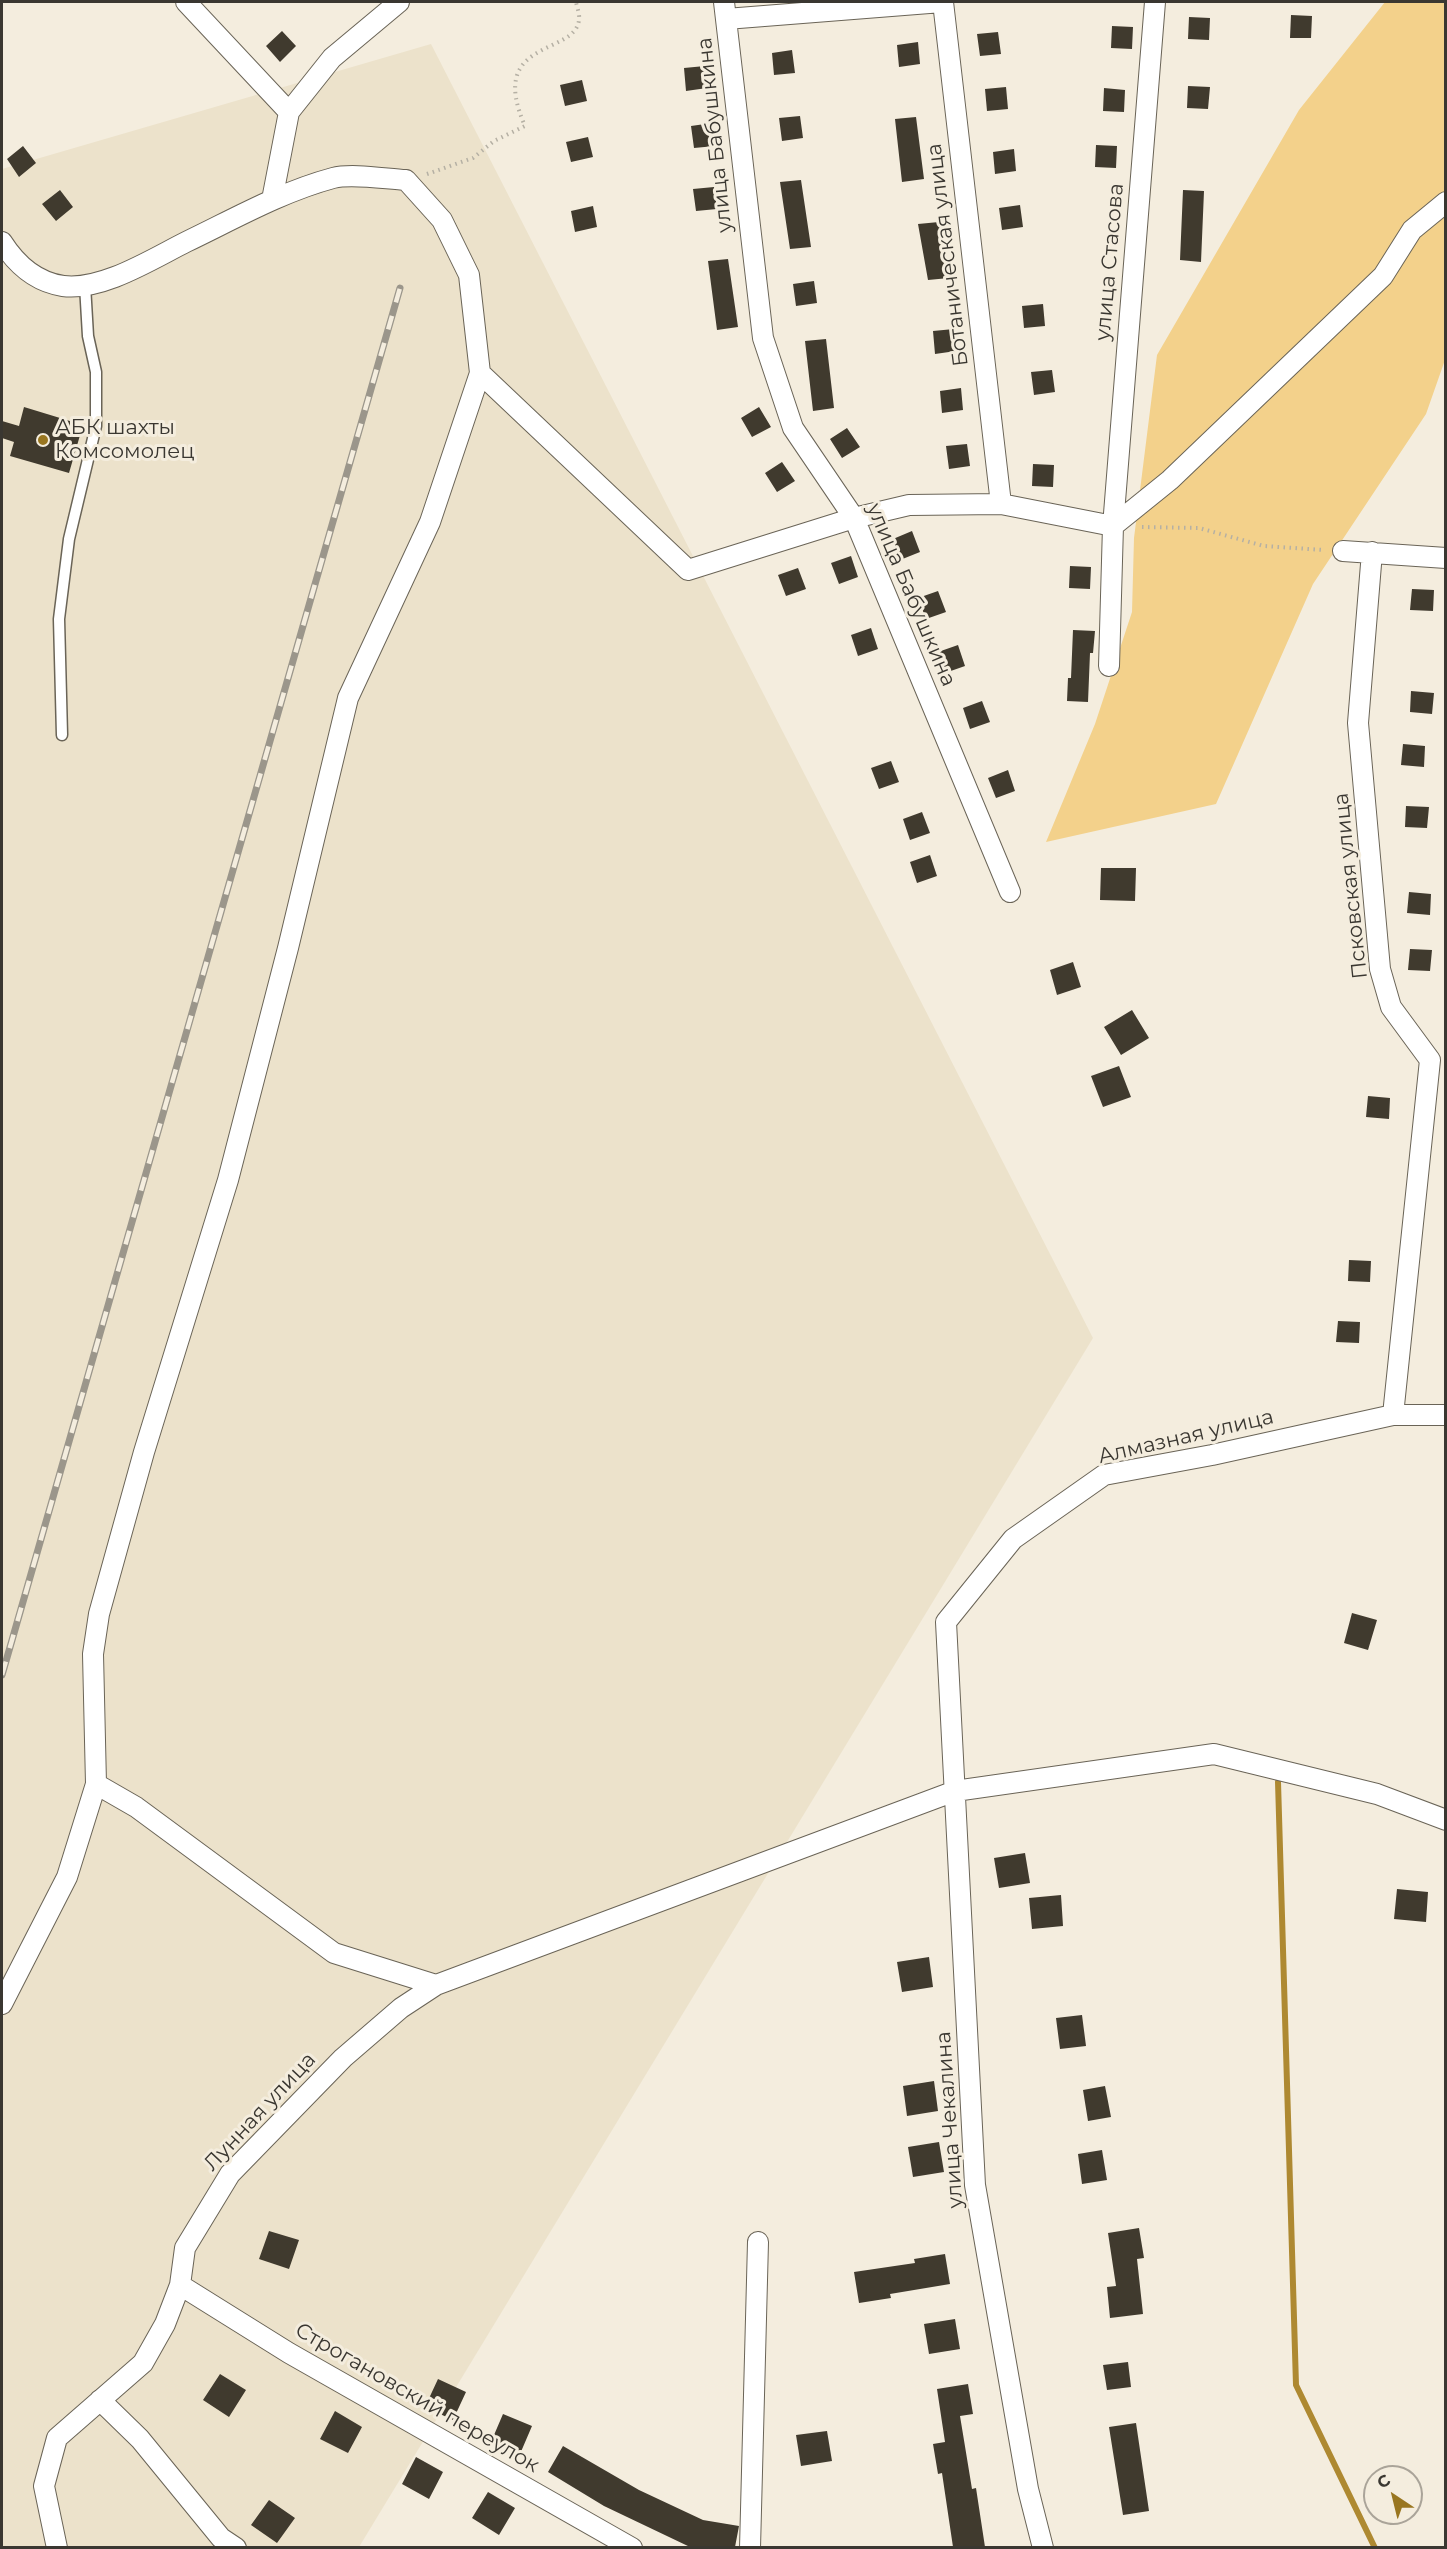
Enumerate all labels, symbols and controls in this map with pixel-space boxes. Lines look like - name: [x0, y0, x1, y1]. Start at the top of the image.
- street label: улица Бабушкина: [692, 36, 738, 234]
- street label: Ботаническая улица: [922, 142, 974, 368]
- street label: улица Стасова: [1091, 182, 1129, 342]
- place label: АБК шахты Комсомолец: [55, 415, 195, 465]
- marker: АБК шахты Комсомолец: [36, 433, 50, 447]
- street label: улица Бабушкина: [861, 500, 961, 690]
- street label: Псковская улица: [1329, 792, 1373, 980]
- street label: Алмазная улица: [1096, 1405, 1276, 1469]
- street label: улица Чекалина: [931, 2031, 969, 2209]
- street label: Лунная улица: [199, 2048, 321, 2176]
- street label: Строгановский переулок: [290, 2318, 544, 2478]
- north arrow: [1363, 2465, 1423, 2525]
- text: С: [1373, 2470, 1394, 2493]

